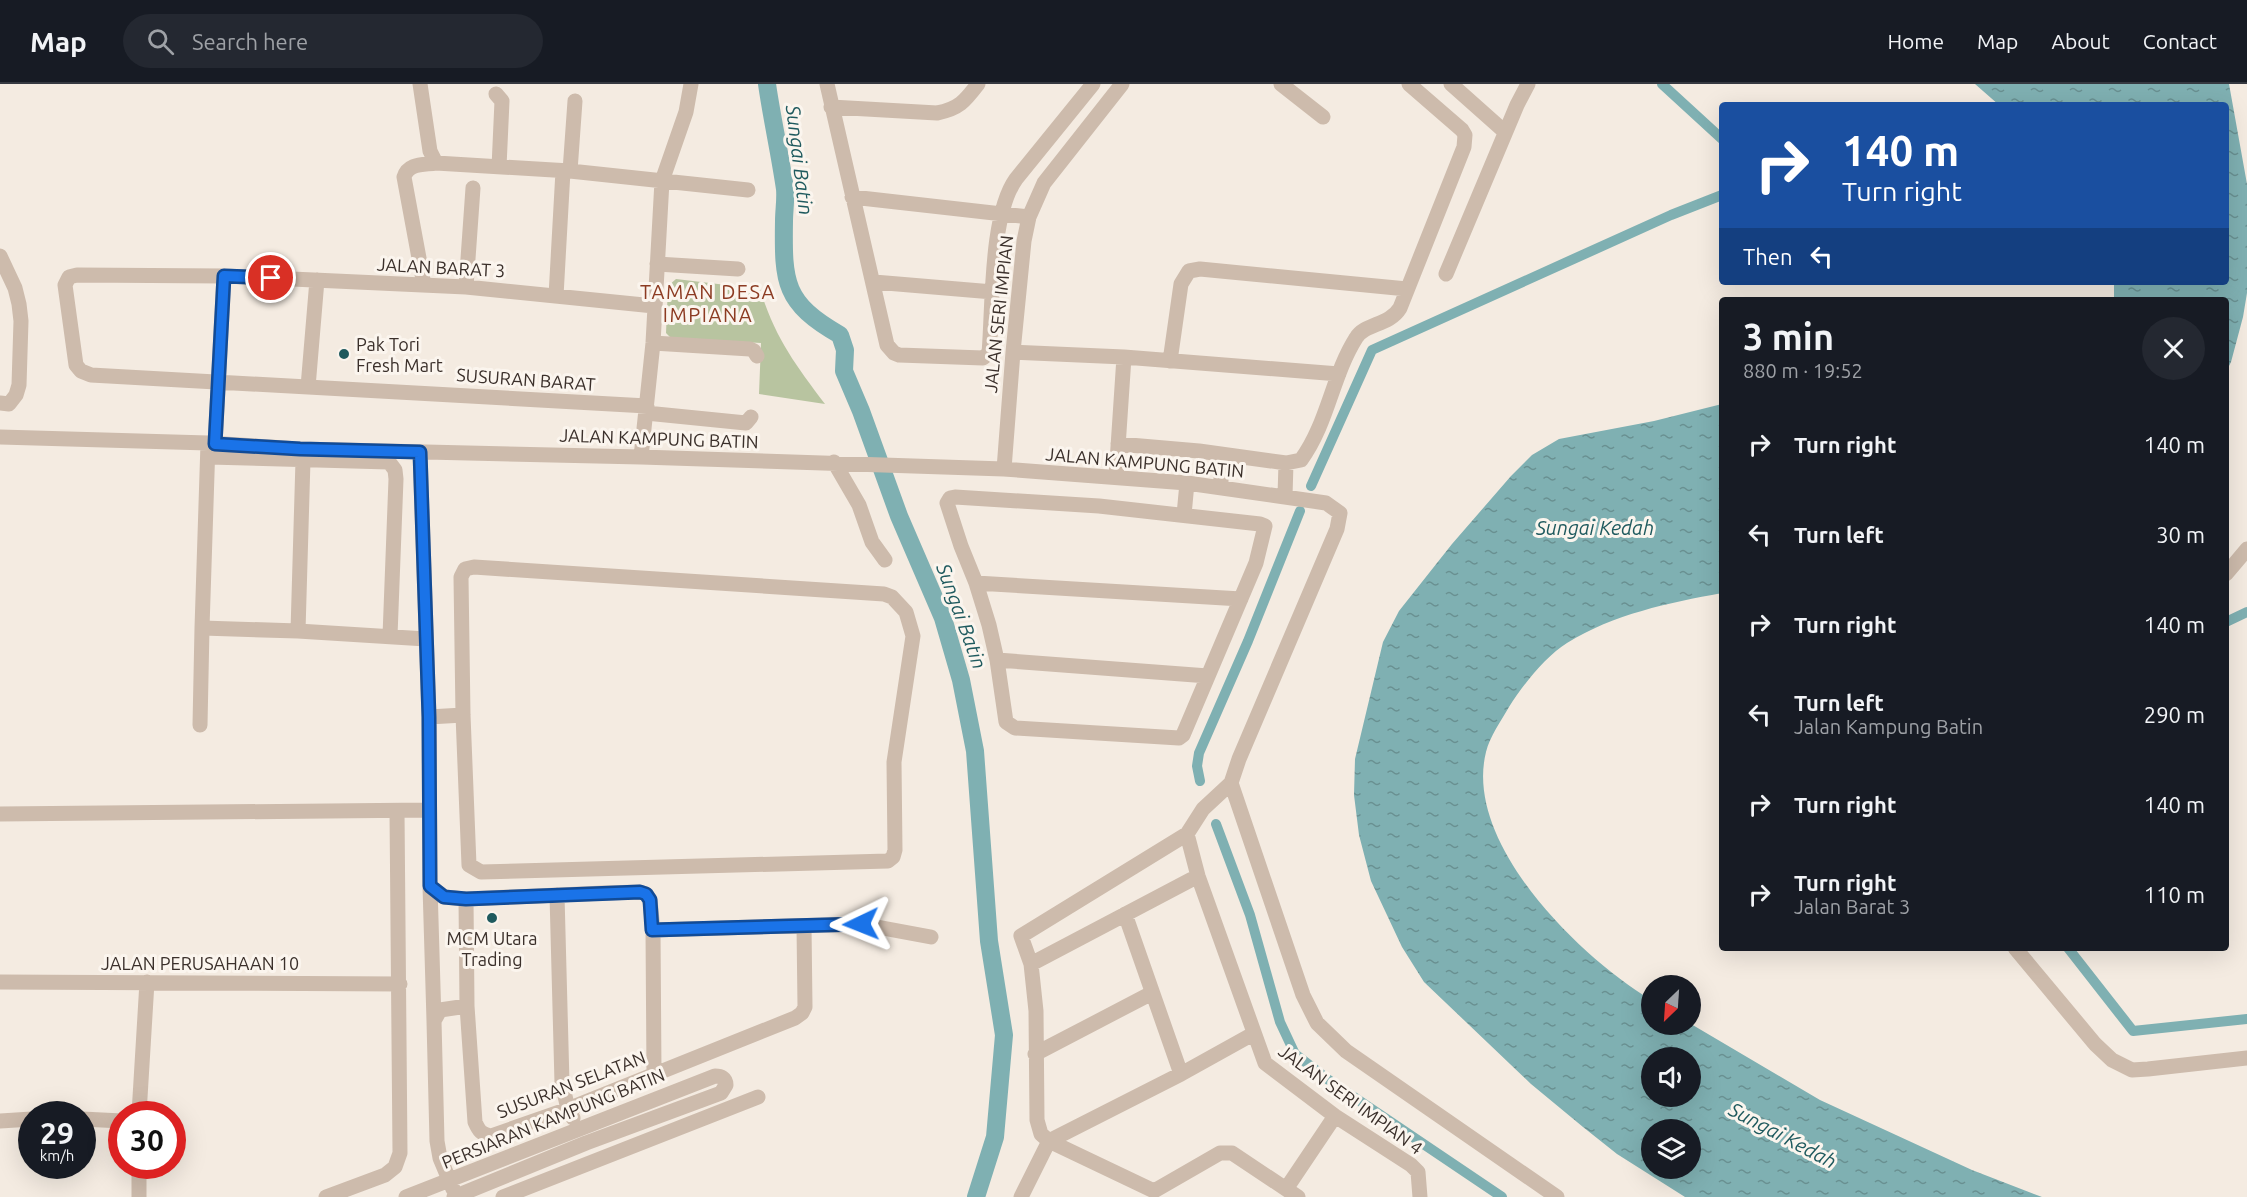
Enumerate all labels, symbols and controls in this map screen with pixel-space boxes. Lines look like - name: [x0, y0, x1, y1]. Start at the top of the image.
- search box: [123, 14, 543, 68]
- icon: search: [144, 25, 177, 58]
- text: Map: [30, 26, 87, 57]
- text: Search here: [192, 29, 308, 54]
- text: Home: [1887, 29, 1944, 53]
- text: Map: [1977, 29, 2018, 53]
- text: About: [2051, 29, 2110, 53]
- text: Contact: [2143, 29, 2217, 53]
- water label: Sungai Batin: [782, 103, 818, 216]
- icon: right: [1743, 126, 1821, 204]
- text: 140 m: [1842, 127, 1959, 174]
- text: Turn right: [1842, 176, 1962, 206]
- street label: JALAN SERI IMPIAN: [980, 234, 1016, 394]
- icon: left: [1805, 240, 1838, 273]
- text: Then: [1743, 244, 1793, 269]
- pin: [245, 252, 296, 303]
- street label: JALAN BARAT 3: [376, 254, 506, 280]
- icon: arrive: [254, 261, 287, 294]
- district label: TAMAN DESA IMPIANA: [640, 280, 776, 326]
- text: 3 min: [1743, 316, 1834, 357]
- button: close: [2142, 317, 2205, 380]
- place label: Pak Tori Fresh Mart: [356, 334, 443, 375]
- marker: Pak Tori Fresh Mart: [337, 347, 351, 361]
- text: 880 m · 19:52: [1743, 359, 1863, 382]
- street label: SUSURAN BARAT: [456, 364, 596, 394]
- street label: JALAN KAMPUNG BATIN: [559, 425, 759, 451]
- icon: right: [1743, 428, 1776, 461]
- text: Turn right: [1794, 432, 1896, 457]
- text: 140 m: [2144, 432, 2205, 457]
- street label: JALAN KAMPUNG BATIN: [1045, 443, 1245, 481]
- water label: Sungai Kedah: [1535, 516, 1654, 539]
- icon: left: [1743, 518, 1776, 551]
- text: Turn left: [1794, 522, 1884, 547]
- text: 30 m: [2156, 522, 2205, 547]
- water label: Sungai Batin: [932, 559, 992, 672]
- icon: right: [1743, 608, 1776, 641]
- text: Turn right: [1794, 612, 1896, 637]
- text: 140 m: [2144, 612, 2205, 637]
- text: Turn left: [1794, 690, 1884, 715]
- icon: left: [1743, 698, 1776, 731]
- text: 290 m: [2144, 702, 2205, 727]
- text: Jalan Kampung Batin: [1794, 715, 1983, 738]
- icon: right: [1743, 788, 1776, 821]
- text: Turn right: [1794, 792, 1896, 817]
- text: 140 m: [2144, 792, 2205, 817]
- text: Turn right: [1794, 870, 1896, 895]
- icon: right: [1743, 878, 1776, 911]
- text: 110 m: [2144, 882, 2205, 907]
- position arrow: [829, 892, 893, 956]
- text: Jalan Barat 3: [1794, 895, 1910, 918]
- marker: MCM Utara Trading: [485, 911, 499, 925]
- place label: MCM Utara Trading: [446, 928, 538, 969]
- street label: JALAN PERUSAHAAN 10: [101, 953, 299, 973]
- north arrow: [1641, 975, 1701, 1035]
- map controls: [1641, 975, 1701, 1179]
- street label: JALAN SERI IMPIAN 4: [1275, 1040, 1427, 1158]
- street label: SUSURAN SELATAN: [494, 1046, 648, 1122]
- button: sound: [1641, 1047, 1701, 1107]
- street label: PERSIARAN KAMPUNG BATIN: [439, 1064, 667, 1172]
- water label: Sungai Kedah: [1725, 1097, 1841, 1173]
- speed limit sign: 30: [108, 1101, 186, 1179]
- text: 29: [40, 1116, 74, 1150]
- button: layers: [1641, 1119, 1701, 1179]
- text: km/h: [40, 1147, 74, 1164]

